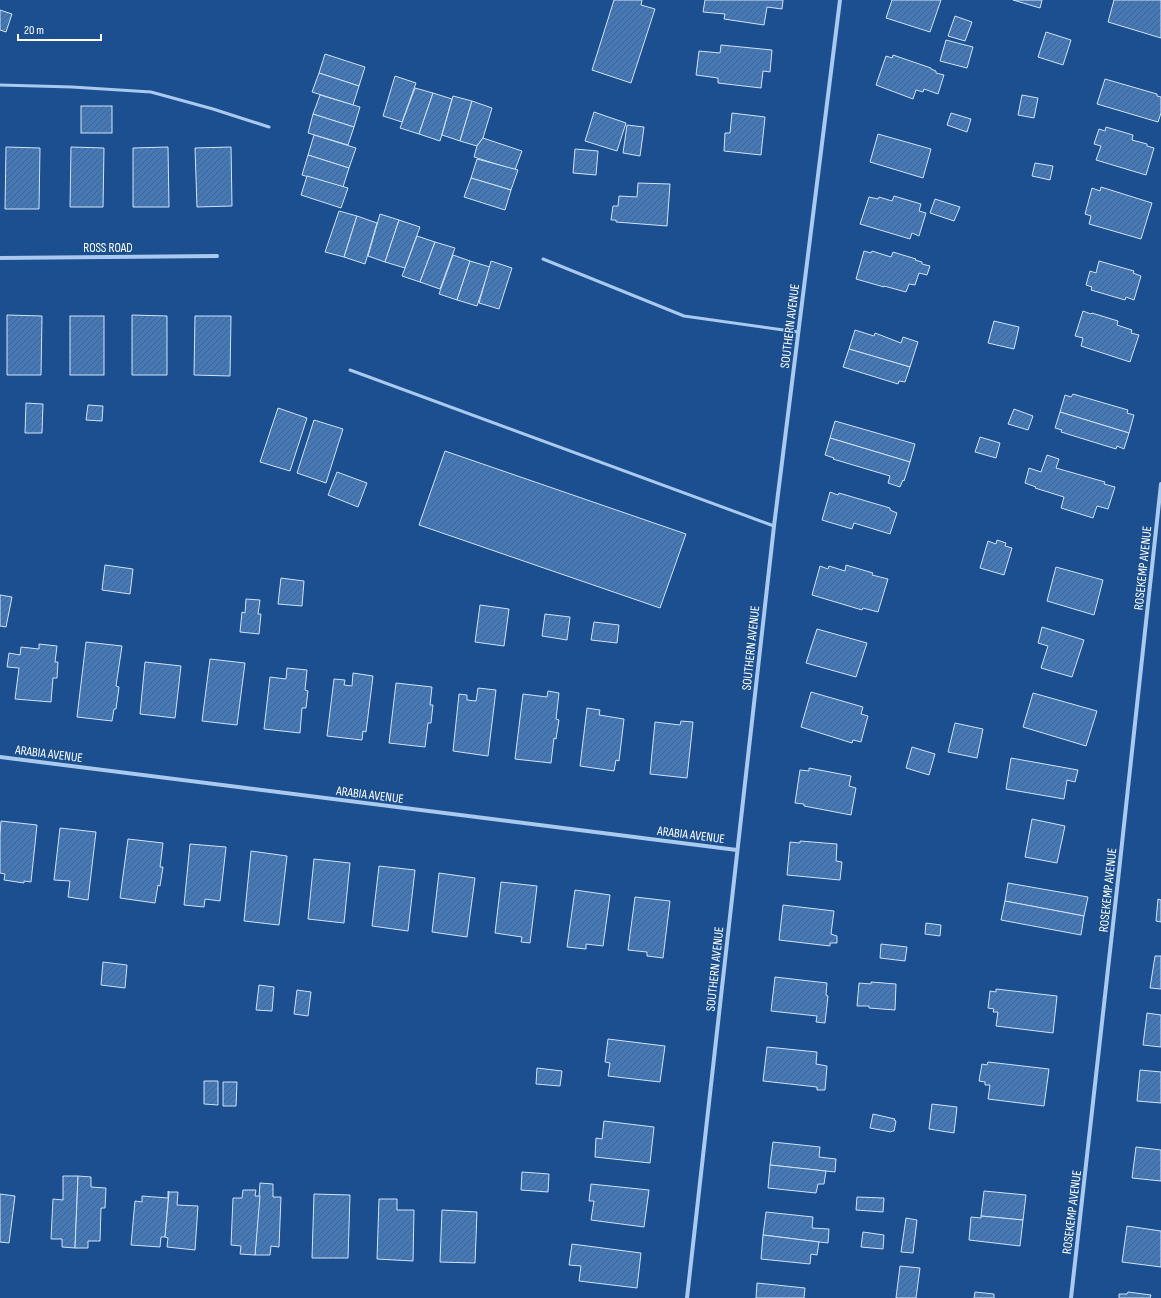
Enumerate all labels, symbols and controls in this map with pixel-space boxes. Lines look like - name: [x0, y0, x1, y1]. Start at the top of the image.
- scale bar: [18, 16, 101, 42]
- text: 20 m: [24, 23, 44, 38]
- street label: ROSS ROAD: [83, 240, 133, 256]
- street label: SOUTHERN AVENUE: [777, 283, 803, 369]
- street label: ROSEKEMP AVENUE: [1131, 525, 1155, 611]
- street label: SOUTHERN AVENUE: [739, 605, 763, 691]
- street label: ARABIA AVENUE: [13, 742, 84, 766]
- street label: ARABIA AVENUE: [334, 783, 405, 807]
- street label: ARABIA AVENUE: [655, 823, 726, 847]
- street label: ROSEKEMP AVENUE: [1096, 847, 1120, 933]
- street label: SOUTHERN AVENUE: [703, 926, 727, 1012]
- street label: ROSEKEMP AVENUE: [1059, 1169, 1085, 1255]

